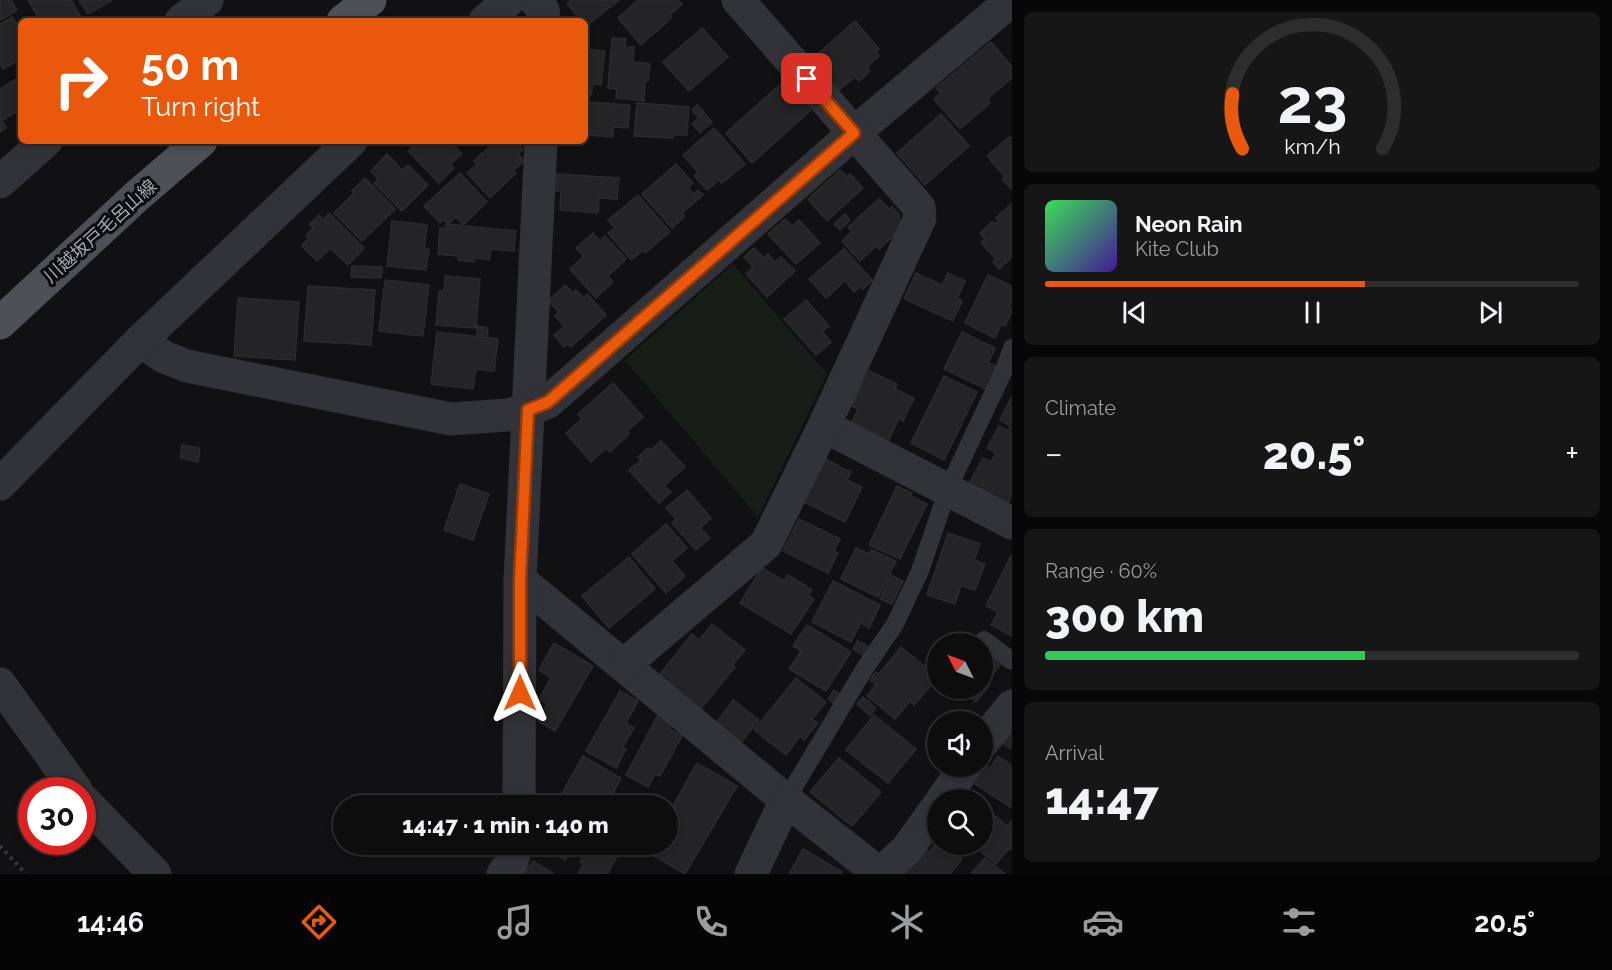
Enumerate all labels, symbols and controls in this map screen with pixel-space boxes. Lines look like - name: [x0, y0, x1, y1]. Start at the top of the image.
- text: 50 m: [141, 41, 239, 90]
- icon: right: [42, 42, 120, 120]
- pin: [781, 53, 832, 104]
- icon: arrive: [790, 62, 823, 95]
- text: 23: [1277, 64, 1347, 138]
- text: Turn right: [141, 91, 260, 122]
- text: km/h: [1284, 135, 1340, 160]
- street label: 川越坂戸毛呂山線: [39, 175, 161, 287]
- text: Neon Rain: [1135, 211, 1243, 237]
- text: Kite Club: [1135, 237, 1219, 261]
- icon: previous: [1118, 296, 1151, 329]
- icon: pause: [1296, 296, 1329, 329]
- icon: next: [1474, 296, 1507, 329]
- text: Climate: [1045, 396, 1116, 420]
- text: 20.5°: [1263, 427, 1365, 480]
- text: −: [1045, 434, 1063, 473]
- text: +: [1565, 434, 1579, 473]
- text: Range · 60%: [1045, 559, 1157, 583]
- text: 300 km: [1045, 590, 1204, 643]
- north arrow: [927, 633, 993, 699]
- map controls: [927, 633, 993, 855]
- position arrow: [488, 661, 552, 725]
- button: sound: [927, 711, 993, 777]
- text: Arrival: [1045, 741, 1104, 765]
- text: 14:47: [1045, 772, 1159, 825]
- speed limit sign: 30: [18, 777, 96, 855]
- button: search: [927, 789, 993, 855]
- text: 14:47 · 1 min · 140 m: [402, 812, 609, 838]
- icon: directions: [298, 901, 340, 943]
- icon: music: [494, 901, 536, 943]
- icon: phone: [690, 901, 732, 943]
- icon: climate: [886, 901, 928, 943]
- icon: car: [1082, 901, 1124, 943]
- icon: filters: [1278, 901, 1320, 943]
- text: 14:46: [77, 907, 144, 938]
- text: 20.5°: [1474, 907, 1535, 938]

